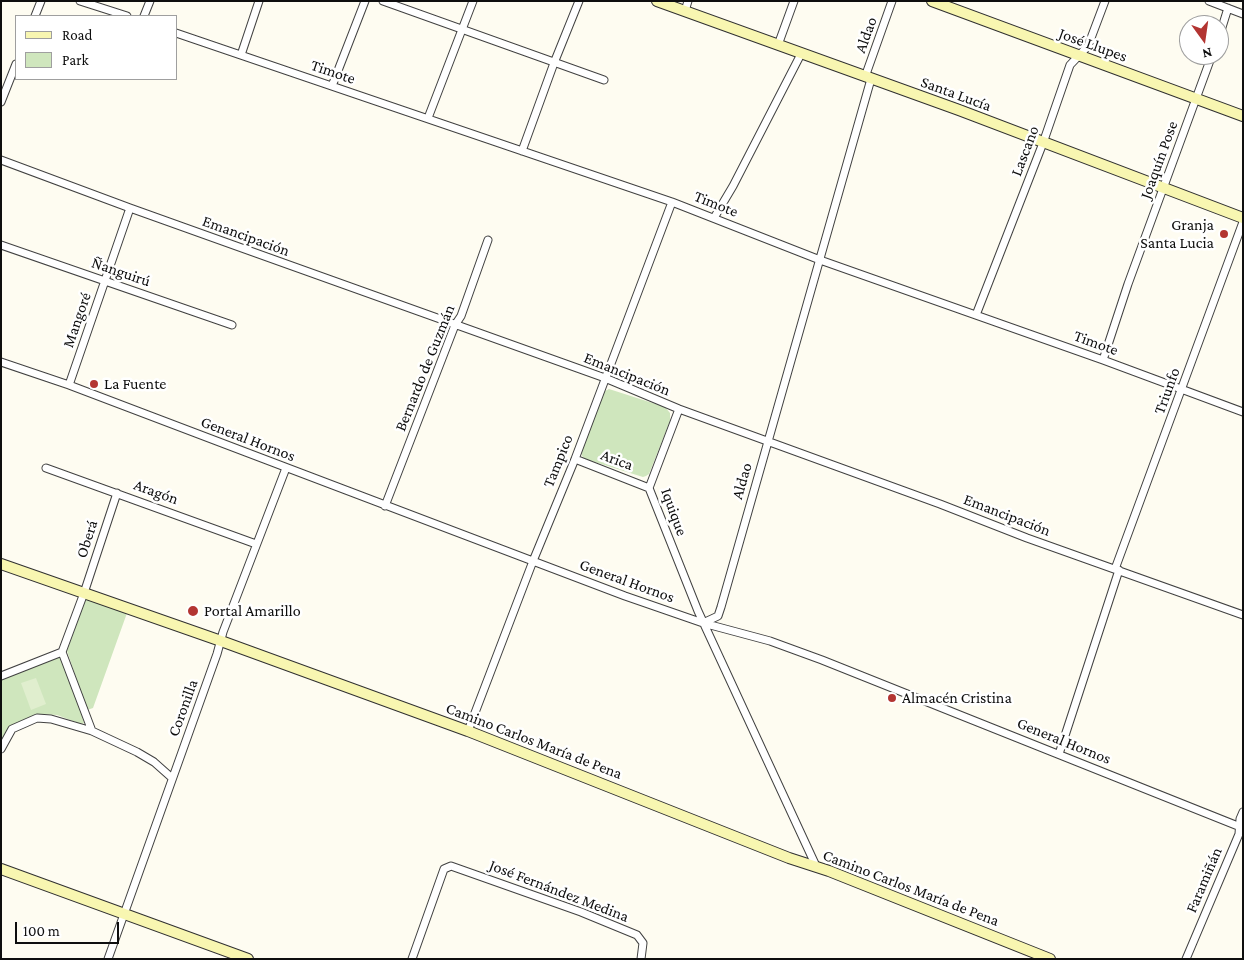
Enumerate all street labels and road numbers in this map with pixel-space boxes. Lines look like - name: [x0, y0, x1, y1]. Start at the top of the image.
- street label: Aldao: [851, 14, 881, 56]
- street label: José Llupes: [1056, 24, 1130, 66]
- street label: Timote: [308, 55, 358, 89]
- street label: Santa Lucía: [918, 72, 994, 116]
- street label: Joaquín Pose: [1136, 118, 1182, 202]
- street label: Lascano: [1007, 123, 1043, 179]
- street label: Timote: [691, 187, 741, 221]
- street label: Emancipación: [200, 211, 292, 261]
- street label: Ñanguirú: [89, 253, 153, 291]
- street label: Mangoré: [59, 290, 95, 350]
- street label: Bernardo de Guzmán: [391, 302, 459, 434]
- street label: Timote: [1071, 326, 1121, 360]
- street label: Emancipación: [581, 348, 673, 400]
- street label: Triunfo: [1150, 365, 1184, 417]
- street label: General Hornos: [198, 412, 298, 466]
- street label: Tampico: [539, 432, 577, 490]
- street label: Arica: [598, 445, 636, 475]
- street label: Aldao: [728, 461, 756, 501]
- street label: Aragón: [131, 475, 181, 509]
- street label: Iquique: [657, 486, 691, 538]
- street label: Emancipación: [961, 490, 1053, 540]
- street label: Oberá: [72, 518, 102, 560]
- street label: General Hornos: [577, 555, 677, 607]
- street label: Coronilla: [164, 677, 202, 739]
- street label: Camino Carlos María de Pena: [443, 698, 625, 784]
- street label: General Hornos: [1014, 713, 1114, 769]
- street label: Faramiñán: [1182, 844, 1226, 916]
- street label: Camino Carlos María de Pena: [820, 845, 1002, 931]
- street label: José Fernández Medina: [486, 856, 632, 926]

